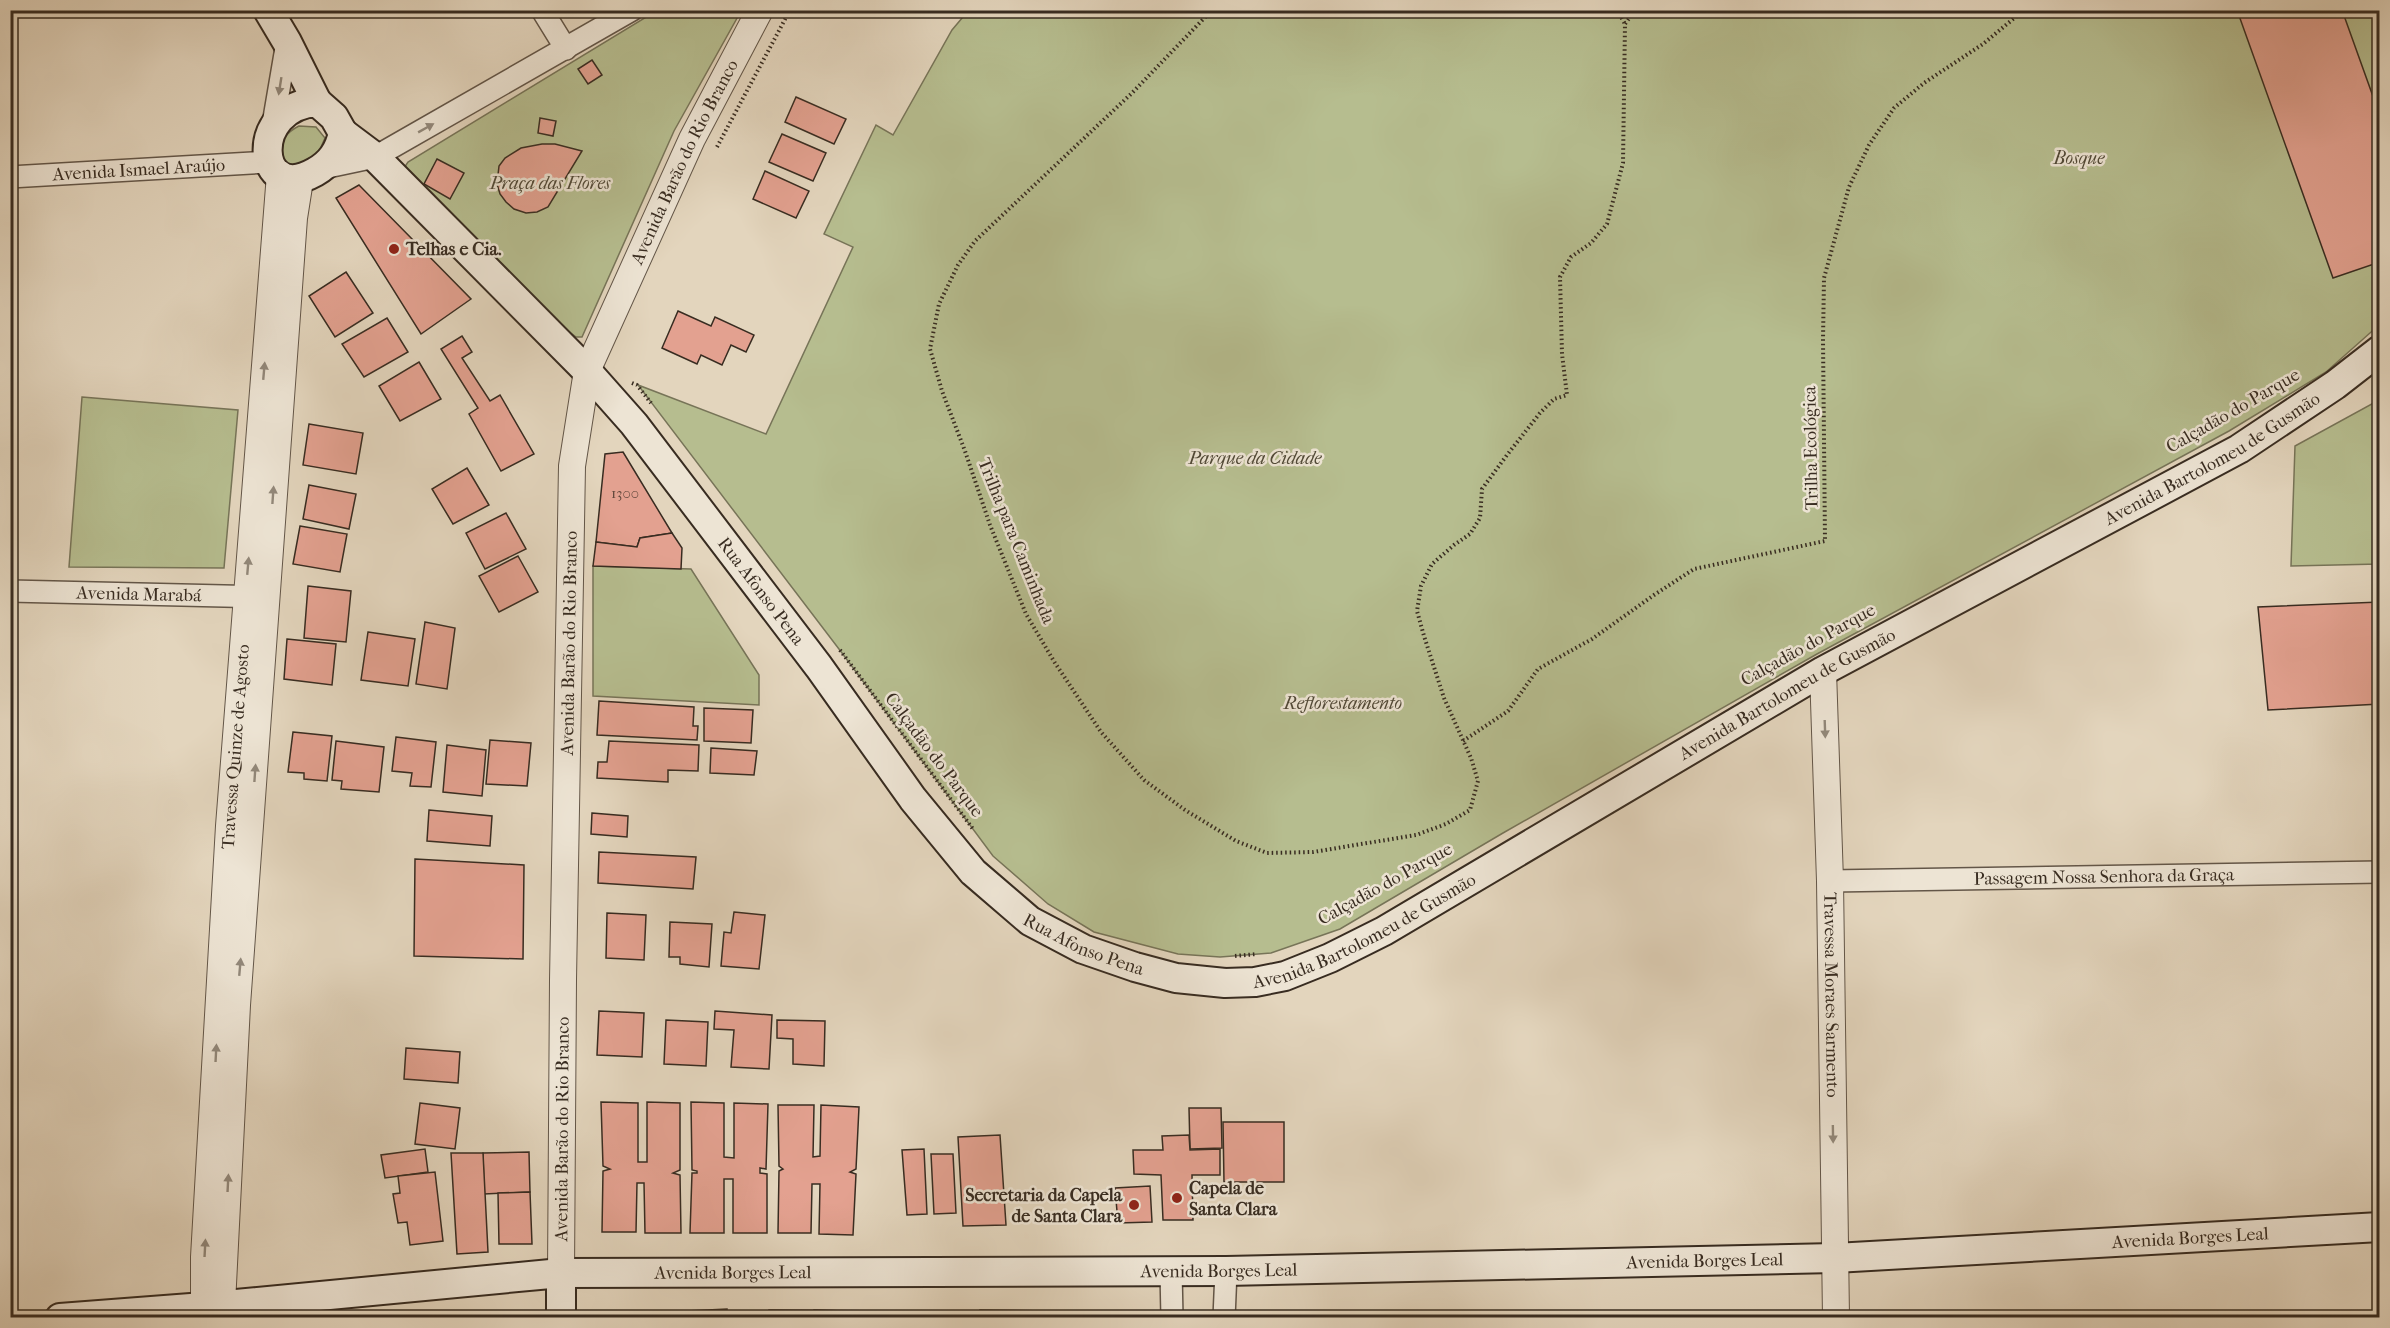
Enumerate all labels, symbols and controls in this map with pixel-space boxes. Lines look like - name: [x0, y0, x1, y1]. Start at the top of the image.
- street label: Avenida Barão do Rio Branco: [626, 56, 743, 268]
- one-way arrow: [275, 77, 284, 96]
- one-way arrow: [418, 123, 435, 133]
- park label: Bosque: [2053, 148, 2105, 169]
- street label: Avenida Ismael Araújo: [51, 154, 226, 185]
- park label: Praça das Flores: [489, 173, 611, 194]
- place label: Telhas e Cia.: [405, 239, 502, 260]
- marker: Telhas e Cia.: [387, 242, 401, 256]
- one-way arrow: [259, 362, 269, 381]
- street label: Calçadão do Parque: [2163, 364, 2303, 458]
- street label: Trilha Ecológica: [1799, 385, 1823, 510]
- street label: Avenida Bartolomeu de Gusmão: [2100, 388, 2324, 530]
- park label: Parque da Cidade: [1187, 448, 1322, 469]
- street label: Trilha para Caminhada: [973, 455, 1059, 628]
- house number: 1300: [611, 484, 639, 502]
- one-way arrow: [269, 485, 278, 504]
- street label: Avenida Barão do Rio Branco: [556, 531, 581, 757]
- street label: Rua Afonso Pena: [714, 533, 809, 650]
- one-way arrow: [243, 556, 253, 575]
- street label: Avenida Marabá: [75, 582, 202, 606]
- street label: Calçadão do Parque: [1737, 599, 1879, 691]
- street label: Avenida Bartolomeu de Gusmão: [1674, 624, 1899, 765]
- street label: Travessa Quinze de Agosto: [217, 643, 254, 850]
- street label: Calçadão do Parque: [880, 689, 988, 821]
- park label: Reflorestamento: [1283, 693, 1402, 714]
- one-way arrow: [1821, 720, 1830, 739]
- one-way arrow: [250, 763, 259, 782]
- street label: Calçadão do Parque: [1314, 838, 1456, 930]
- street label: Passagem Nossa Senhora da Graça: [1974, 864, 2235, 889]
- street label: Avenida Bartolomeu de Gusmão: [1250, 869, 1479, 993]
- street label: Travessa Moraes Sarmento: [1820, 892, 1843, 1098]
- street label: Rua Afonso Pena: [1020, 909, 1147, 980]
- one-way arrow: [235, 958, 245, 977]
- street label: Avenida Barão do Rio Branco: [551, 1017, 573, 1242]
- one-way arrow: [212, 1044, 221, 1063]
- one-way arrow: [1829, 1125, 1838, 1144]
- one-way arrow: [223, 1174, 233, 1193]
- place label: Capela de Santa Clara: [1189, 1178, 1278, 1220]
- place label: Secretaria da Capela de Santa Clara: [965, 1185, 1123, 1227]
- marker: Capela de Santa Clara: [1170, 1191, 1184, 1205]
- marker: Secretaria da Capela de Santa Clara: [1127, 1198, 1141, 1212]
- street label: Avenida Borges Leal: [2110, 1223, 2269, 1253]
- one-way arrow: [200, 1239, 210, 1258]
- street label: Avenida Borges Leal: [1625, 1249, 1784, 1273]
- street label: Avenida Borges Leal: [1139, 1259, 1298, 1282]
- street label: Avenida Borges Leal: [653, 1262, 812, 1283]

